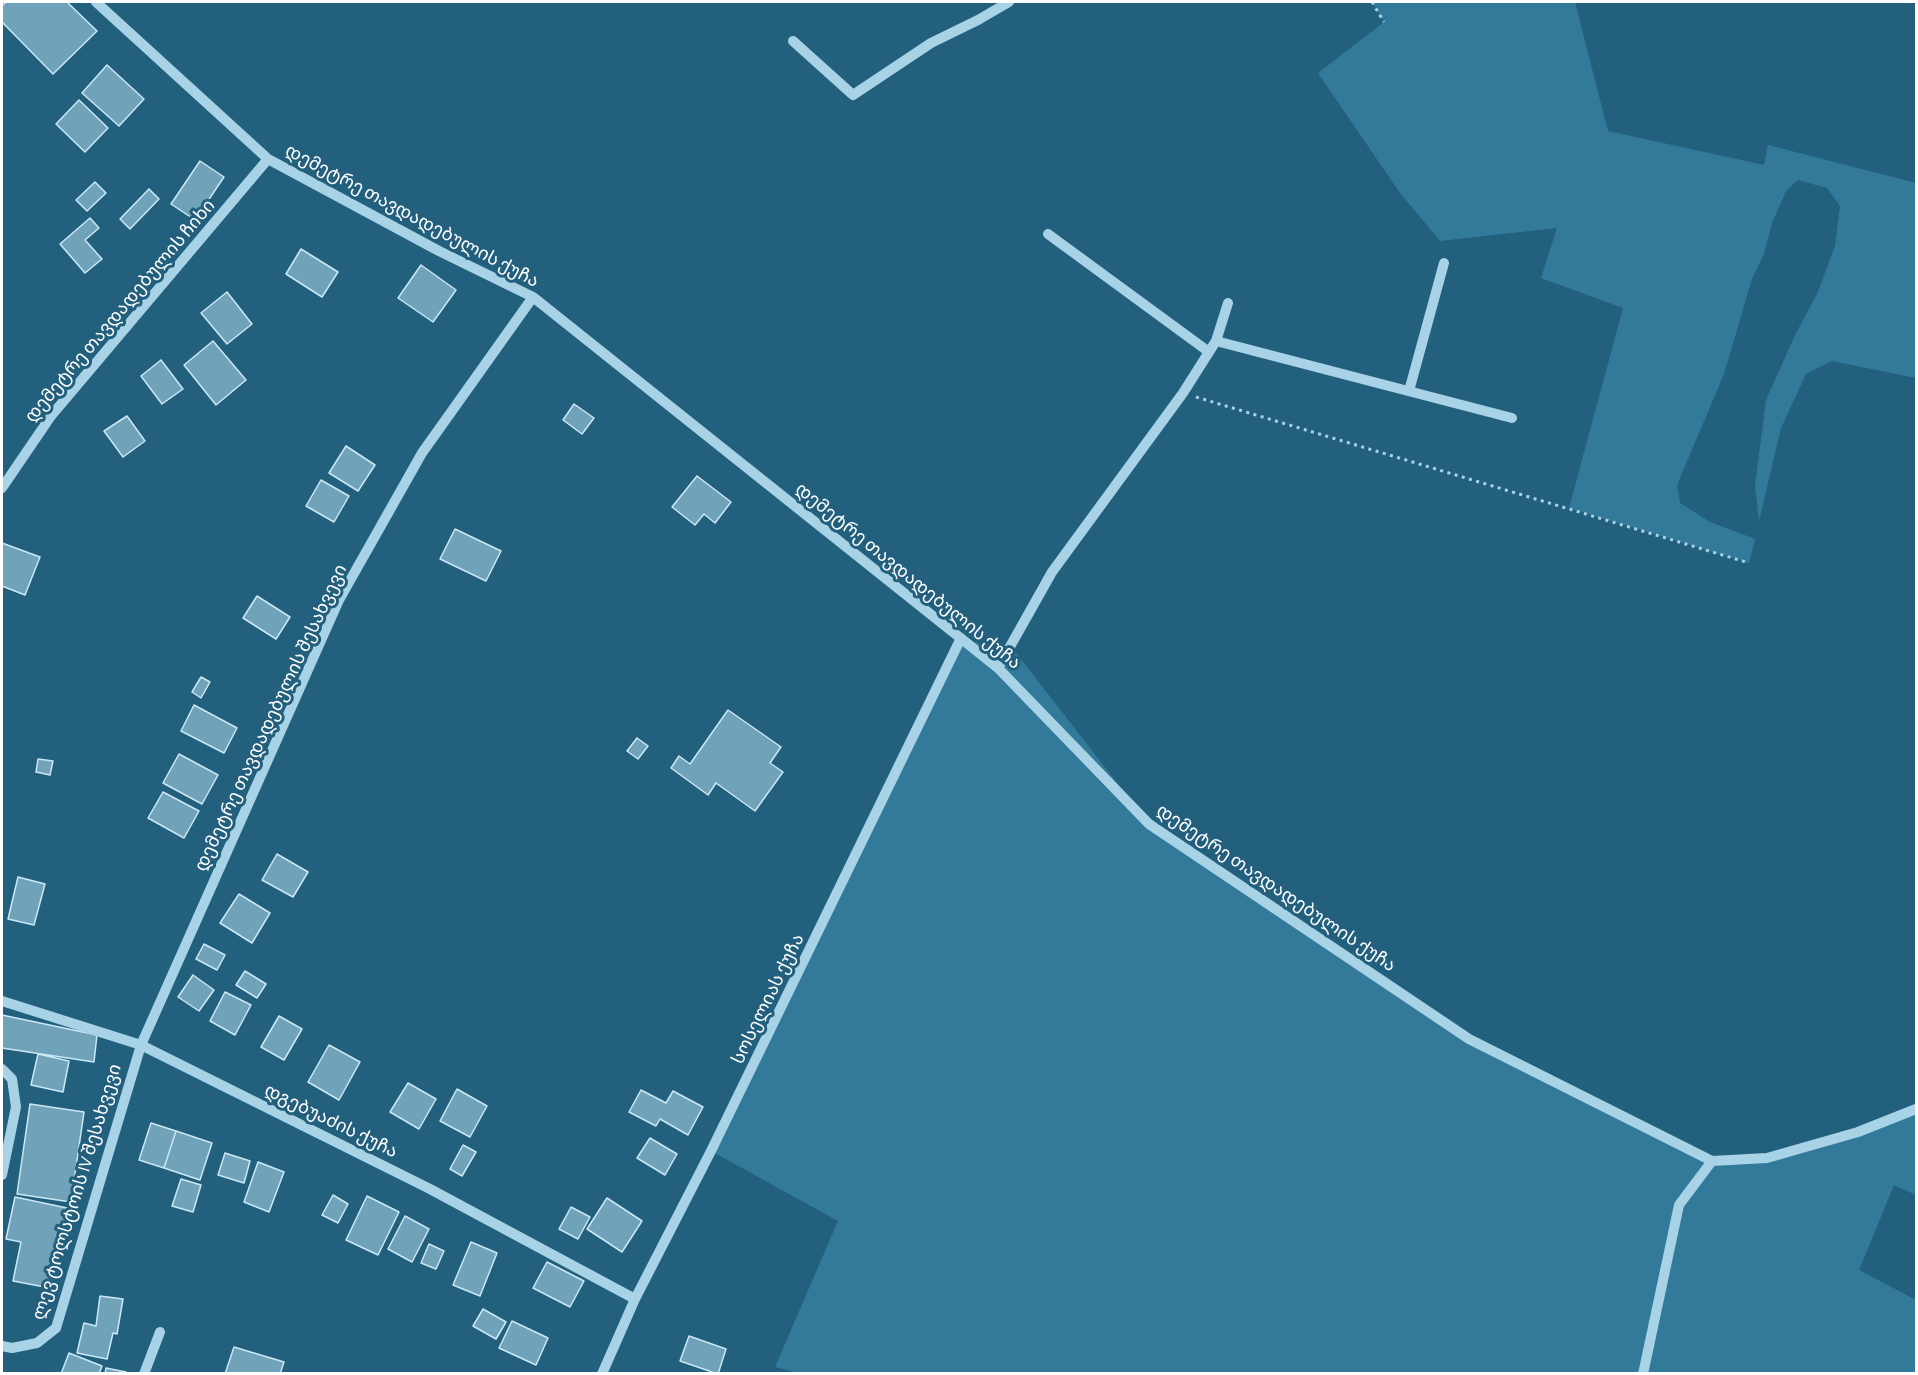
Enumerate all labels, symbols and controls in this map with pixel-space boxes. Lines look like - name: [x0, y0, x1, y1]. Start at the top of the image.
- street label: დემეტრე თავდადებულის ქუჩა: [282, 140, 542, 292]
- street label: დემეტრე თავდადებულის ჩიხი: [20, 195, 220, 427]
- street label: დემეტრე თავდადებულის ქუჩა: [791, 478, 1025, 674]
- street label: დემეტრე თავდადებულის შესახვევი: [190, 561, 352, 875]
- street label: დემეტრე თავდადებულის ქუჩა: [1152, 800, 1400, 976]
- street label: სოსელიას ქუჩა: [727, 930, 809, 1068]
- street label: ლევ ტოლსტოის IV შესახვევი: [28, 1061, 126, 1323]
- street label: დგებუაძის ქუჩა: [261, 1079, 401, 1163]

